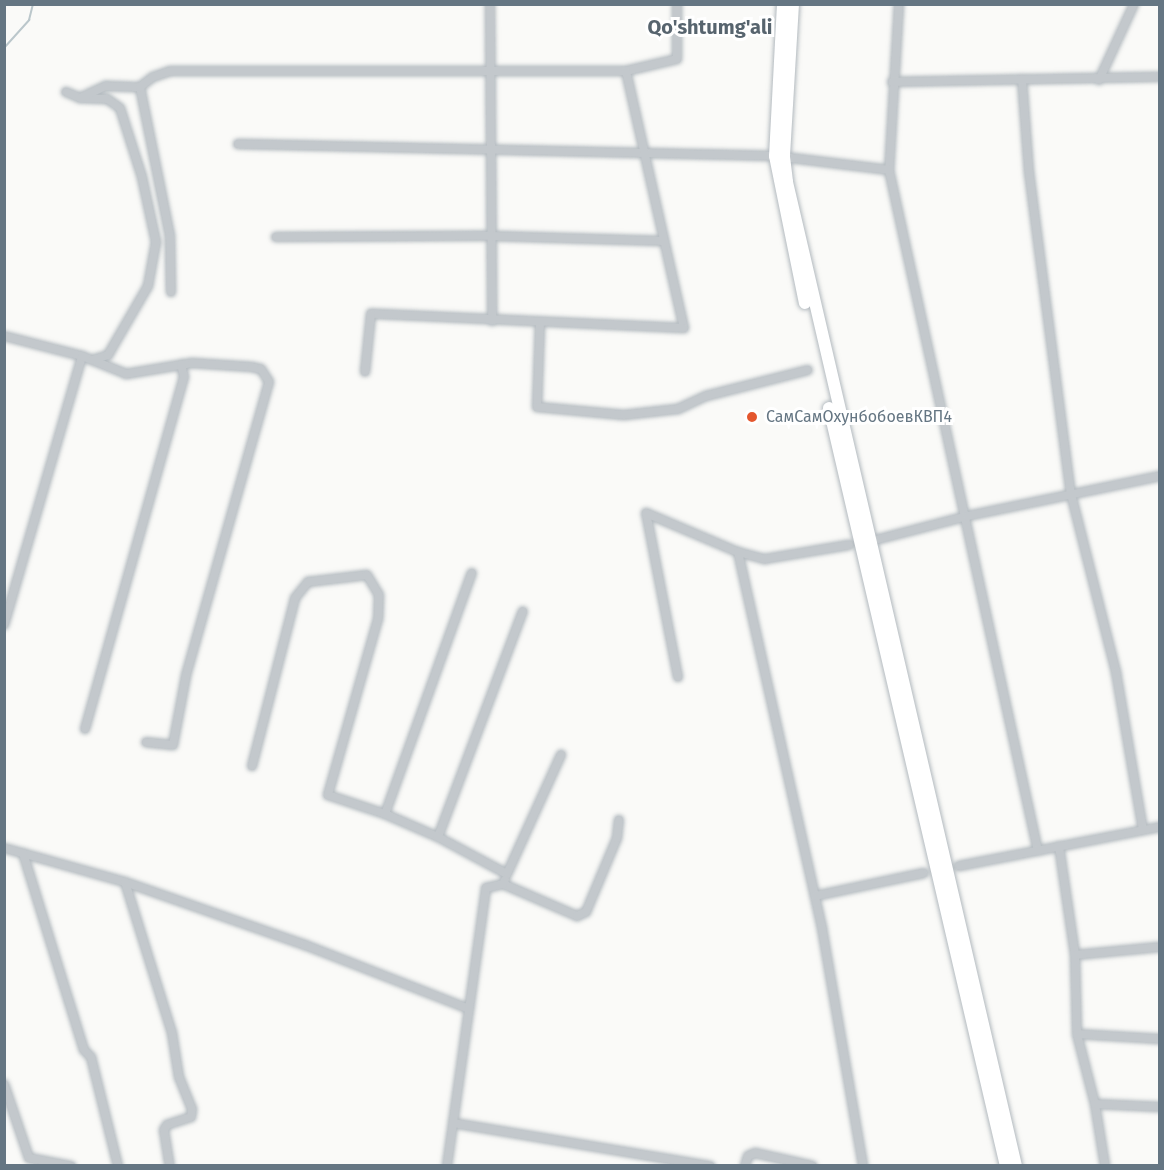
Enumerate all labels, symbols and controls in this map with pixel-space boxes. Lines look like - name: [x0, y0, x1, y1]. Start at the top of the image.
- district label: Qo'shtumg'ali: [648, 15, 772, 39]
- place label: СамСамОхунбобоевКВП4: [766, 407, 952, 427]
- marker: СамСамОхунбобоевКВП4: [743, 408, 761, 426]

